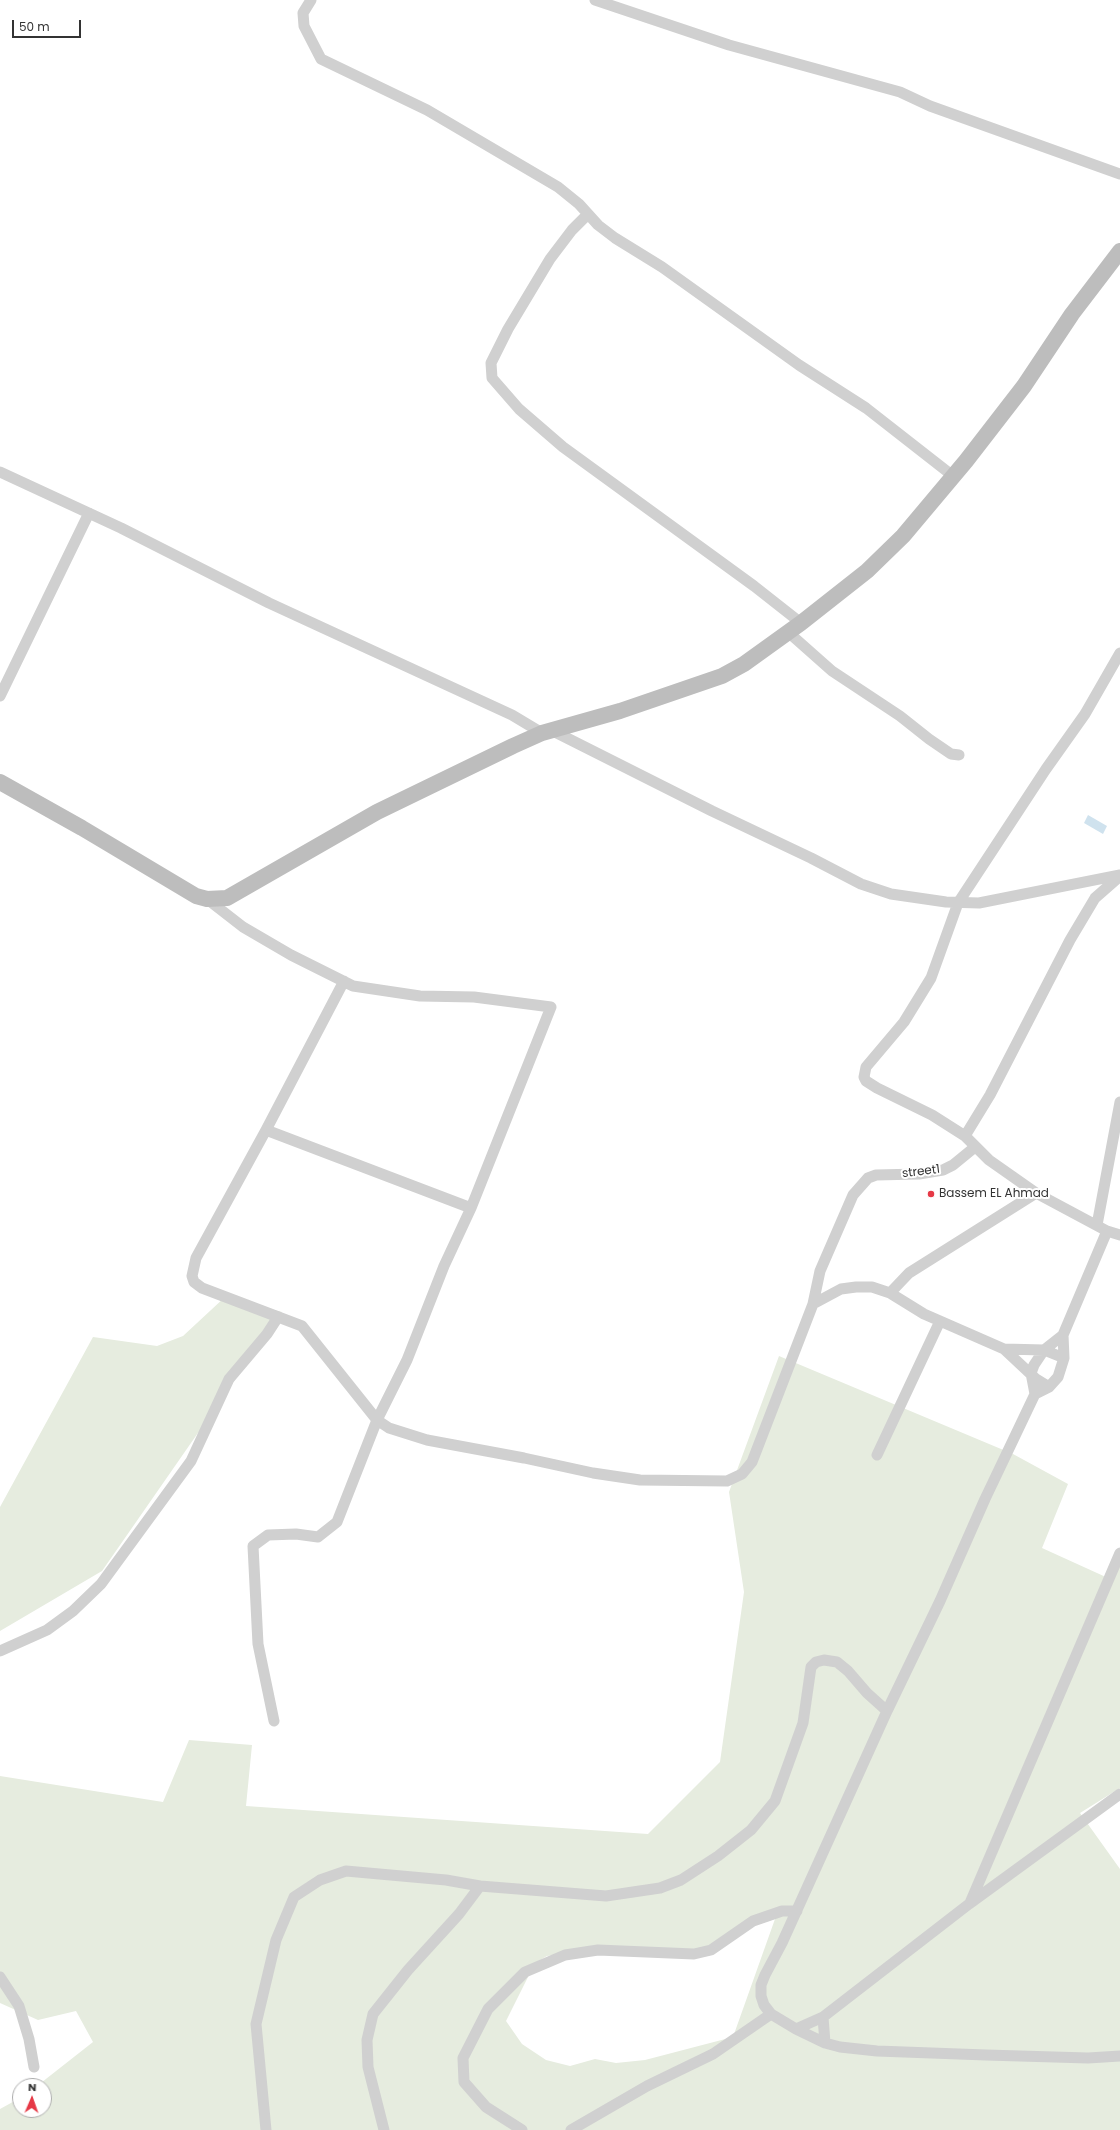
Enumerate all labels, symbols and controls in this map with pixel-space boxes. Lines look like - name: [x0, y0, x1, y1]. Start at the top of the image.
- scale bar: [14, 12, 83, 38]
- text: 50 m: [19, 18, 50, 35]
- street label: street1: [901, 1163, 941, 1181]
- place label: Bassem EL Ahmad: [939, 1187, 1049, 1201]
- marker: Bassem EL Ahmad: [926, 1189, 936, 1199]
- north arrow: [12, 2078, 52, 2118]
- text: N: [28, 2079, 37, 2095]

